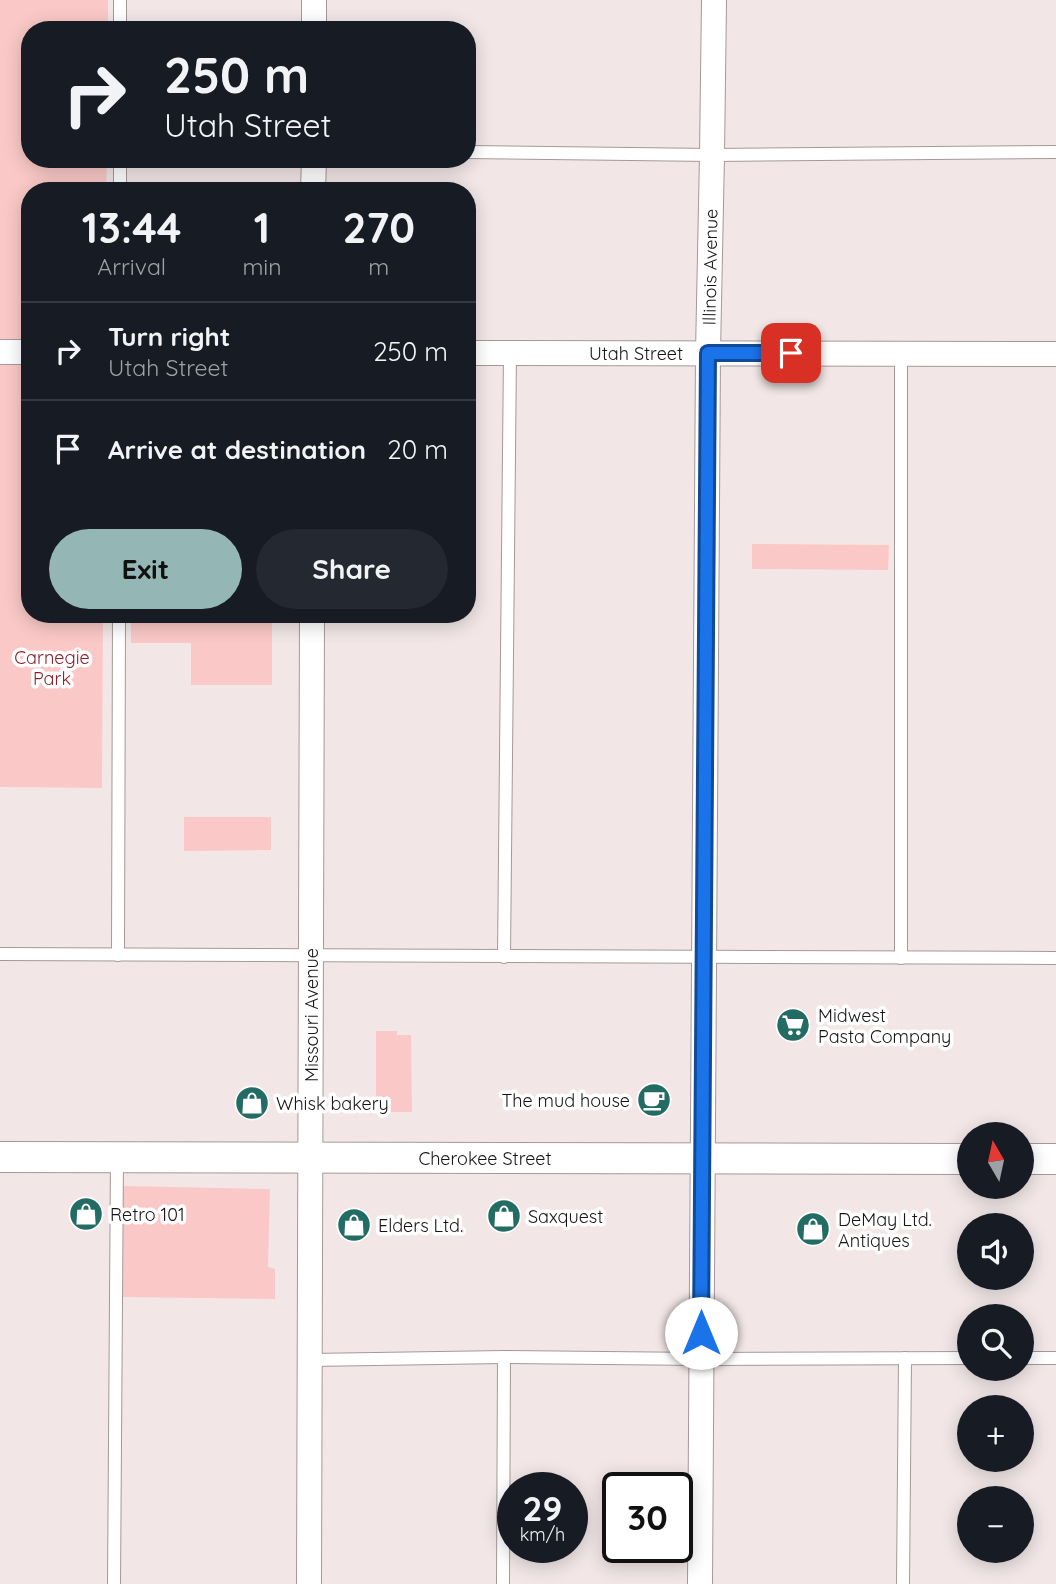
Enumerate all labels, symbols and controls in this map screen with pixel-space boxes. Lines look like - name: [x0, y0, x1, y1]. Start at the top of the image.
- text: 250 m: [164, 44, 309, 105]
- icon: right: [49, 49, 140, 140]
- text: Utah Street: [164, 105, 331, 145]
- text: 13:44: [82, 201, 182, 254]
- text: 1: [254, 201, 270, 254]
- text: 270: [342, 201, 415, 254]
- street label: Illinois Avenue: [697, 208, 723, 326]
- text: Arrival: [97, 252, 166, 281]
- text: min: [242, 252, 282, 281]
- text: m: [368, 252, 389, 281]
- text: Turn right: [108, 320, 230, 353]
- pin: [761, 323, 821, 383]
- icon: right: [49, 332, 87, 370]
- icon: arrive: [772, 334, 810, 372]
- text: 250 m: [373, 335, 448, 368]
- street label: Utah Street: [589, 342, 683, 365]
- text: Utah Street: [108, 353, 228, 382]
- icon: arrive: [49, 430, 87, 468]
- text: Arrive at destination: [108, 433, 366, 466]
- text: 20 m: [387, 433, 448, 466]
- button: Exit: [49, 529, 242, 609]
- button: Share: [256, 529, 448, 609]
- park label: Carnegie Park: [14, 646, 90, 690]
- street label: Missouri Avenue: [300, 948, 323, 1082]
- place label: Midwest Pasta Company: [818, 1004, 951, 1048]
- supermarket icon: Midwest Pasta Company: [774, 1006, 812, 1044]
- cafe icon: The mud house: [635, 1081, 673, 1119]
- shop icon: Whisk bakery: [233, 1084, 271, 1122]
- place label: The mud house: [501, 1089, 630, 1112]
- place label: Whisk bakery: [276, 1092, 389, 1115]
- north arrow: [957, 1122, 1034, 1199]
- map controls: [957, 1122, 1034, 1563]
- street label: Cherokee Street: [418, 1147, 552, 1170]
- shop icon: Retro 101: [67, 1195, 105, 1233]
- shop icon: Saxquest: [485, 1197, 523, 1235]
- place label: Retro 101: [110, 1203, 185, 1226]
- place label: Saxquest: [528, 1205, 603, 1228]
- shop icon: Elders Ltd.: [335, 1206, 373, 1244]
- place label: DeMay Ltd. Antiques: [838, 1208, 932, 1252]
- shop icon: DeMay Ltd. Antiques: [794, 1210, 832, 1248]
- button: sound: [957, 1213, 1034, 1290]
- place label: Elders Ltd.: [378, 1214, 463, 1237]
- position arrow: [664, 1296, 738, 1370]
- button: search: [957, 1304, 1034, 1381]
- button: +: [957, 1395, 1034, 1472]
- speed limit sign: 30: [602, 1472, 693, 1563]
- text: 29: [523, 1486, 562, 1530]
- button: −: [957, 1486, 1034, 1563]
- text: km/h: [520, 1523, 565, 1546]

